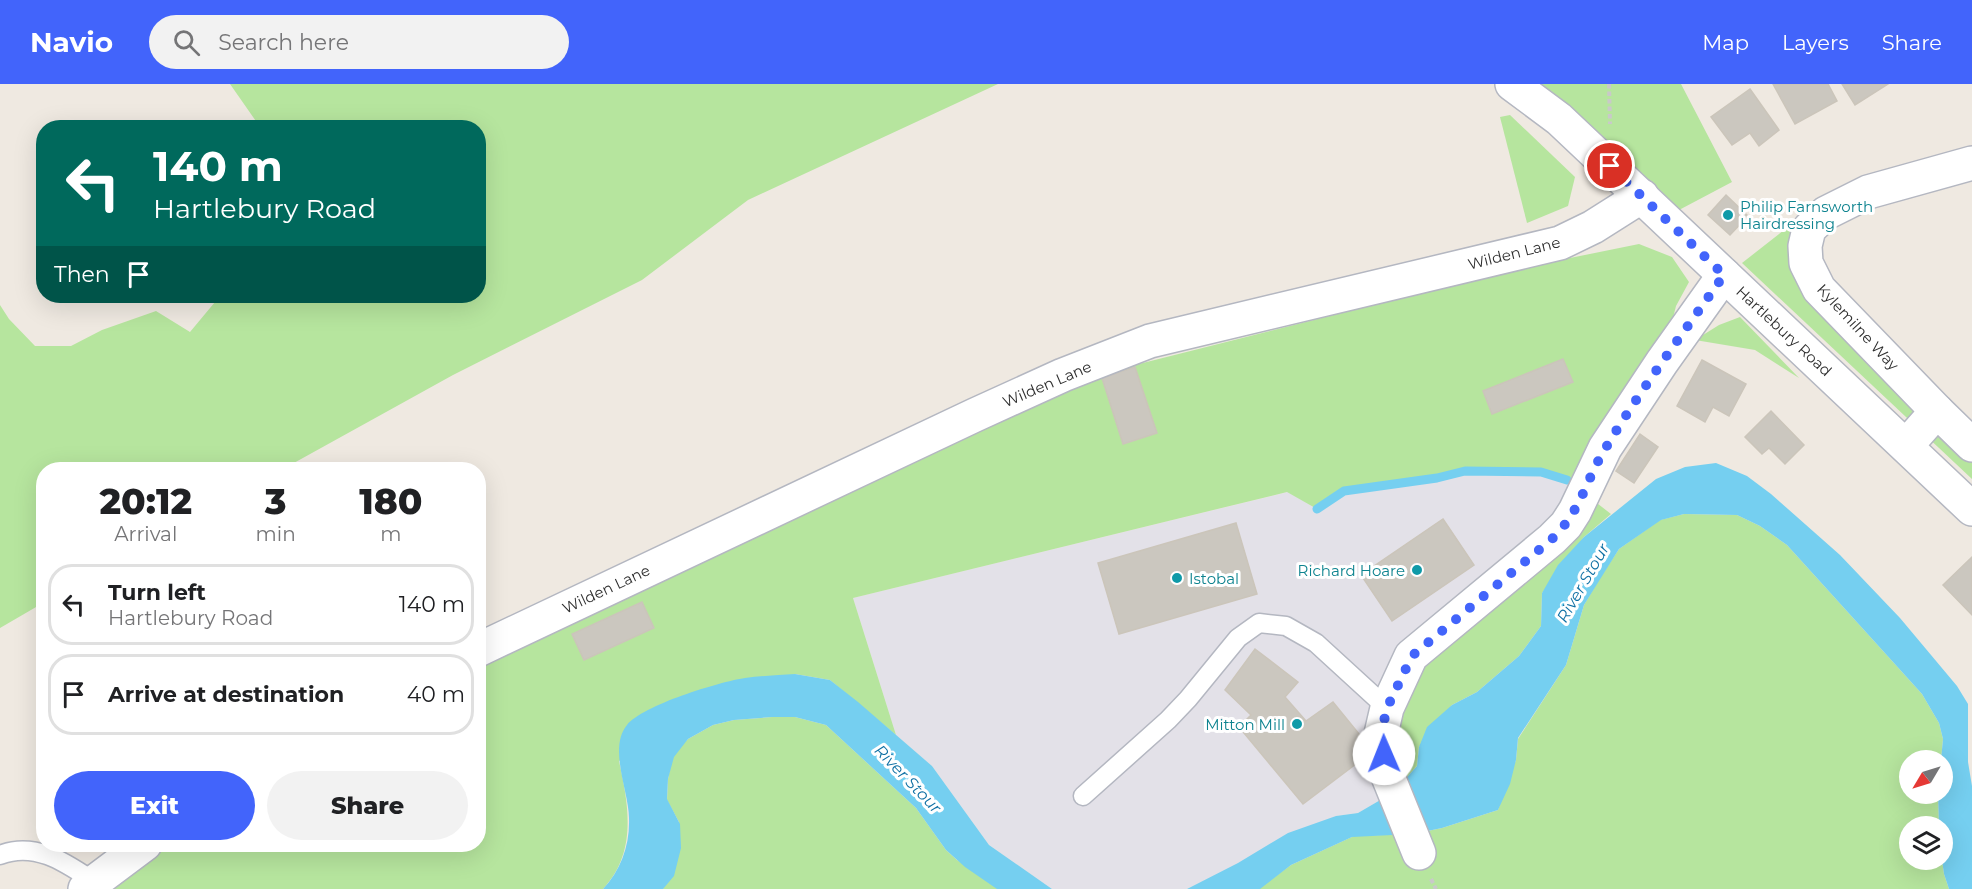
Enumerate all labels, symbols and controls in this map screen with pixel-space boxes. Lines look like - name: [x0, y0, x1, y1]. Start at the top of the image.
- search box: [149, 15, 569, 69]
- text: Navio: [30, 25, 113, 59]
- icon: search: [170, 26, 203, 59]
- text: Search here: [218, 29, 349, 56]
- text: Map: [1702, 30, 1749, 55]
- text: Layers: [1782, 30, 1849, 55]
- text: Share: [1882, 30, 1942, 55]
- text: 140 m: [153, 140, 283, 192]
- pin: [1584, 140, 1635, 191]
- icon: left: [54, 144, 132, 222]
- icon: arrive: [1593, 149, 1626, 182]
- text: Hartlebury Road: [153, 192, 376, 225]
- place label: Philip Farnsworth Hairdressing: [1740, 197, 1873, 233]
- marker: Philip Farnsworth Hairdressing: [1721, 208, 1735, 222]
- street label: Wilden Lane: [1466, 232, 1562, 274]
- icon: arrive: [122, 258, 155, 291]
- text: Then: [54, 261, 110, 288]
- street label: Kylemilne Way: [1813, 280, 1904, 375]
- street label: Hartlebury Road: [1732, 282, 1836, 380]
- street label: Wilden Lane: [1000, 357, 1094, 411]
- text: 20:12: [99, 479, 192, 523]
- text: 3: [265, 479, 286, 523]
- text: 180: [359, 479, 422, 523]
- text: Arrival: [114, 522, 177, 546]
- text: min: [256, 522, 296, 546]
- text: m: [380, 522, 401, 546]
- water label: River Stour: [1553, 540, 1613, 626]
- street label: Wilden Lane: [559, 560, 653, 618]
- place label: Richard Hoare: [1298, 561, 1405, 580]
- marker: Richard Hoare: [1410, 563, 1424, 577]
- place label: Istobal: [1189, 569, 1239, 588]
- marker: Istobal: [1170, 571, 1184, 585]
- text: Turn left: [108, 579, 206, 606]
- icon: left: [57, 588, 90, 621]
- text: 140 m: [399, 591, 465, 618]
- text: Hartlebury Road: [108, 606, 273, 630]
- icon: arrive: [57, 678, 90, 711]
- text: Arrive at destination: [108, 681, 344, 708]
- text: 40 m: [407, 681, 465, 708]
- place label: Mitton Mill: [1205, 715, 1285, 734]
- marker: Mitton Mill: [1290, 717, 1304, 731]
- position arrow: [1352, 722, 1416, 786]
- water label: River Stour: [871, 741, 946, 818]
- north arrow: [1899, 750, 1953, 804]
- map controls: [1899, 750, 1953, 870]
- button: Exit: [54, 771, 255, 840]
- button: Share: [267, 771, 468, 840]
- button: layers: [1899, 816, 1953, 870]

